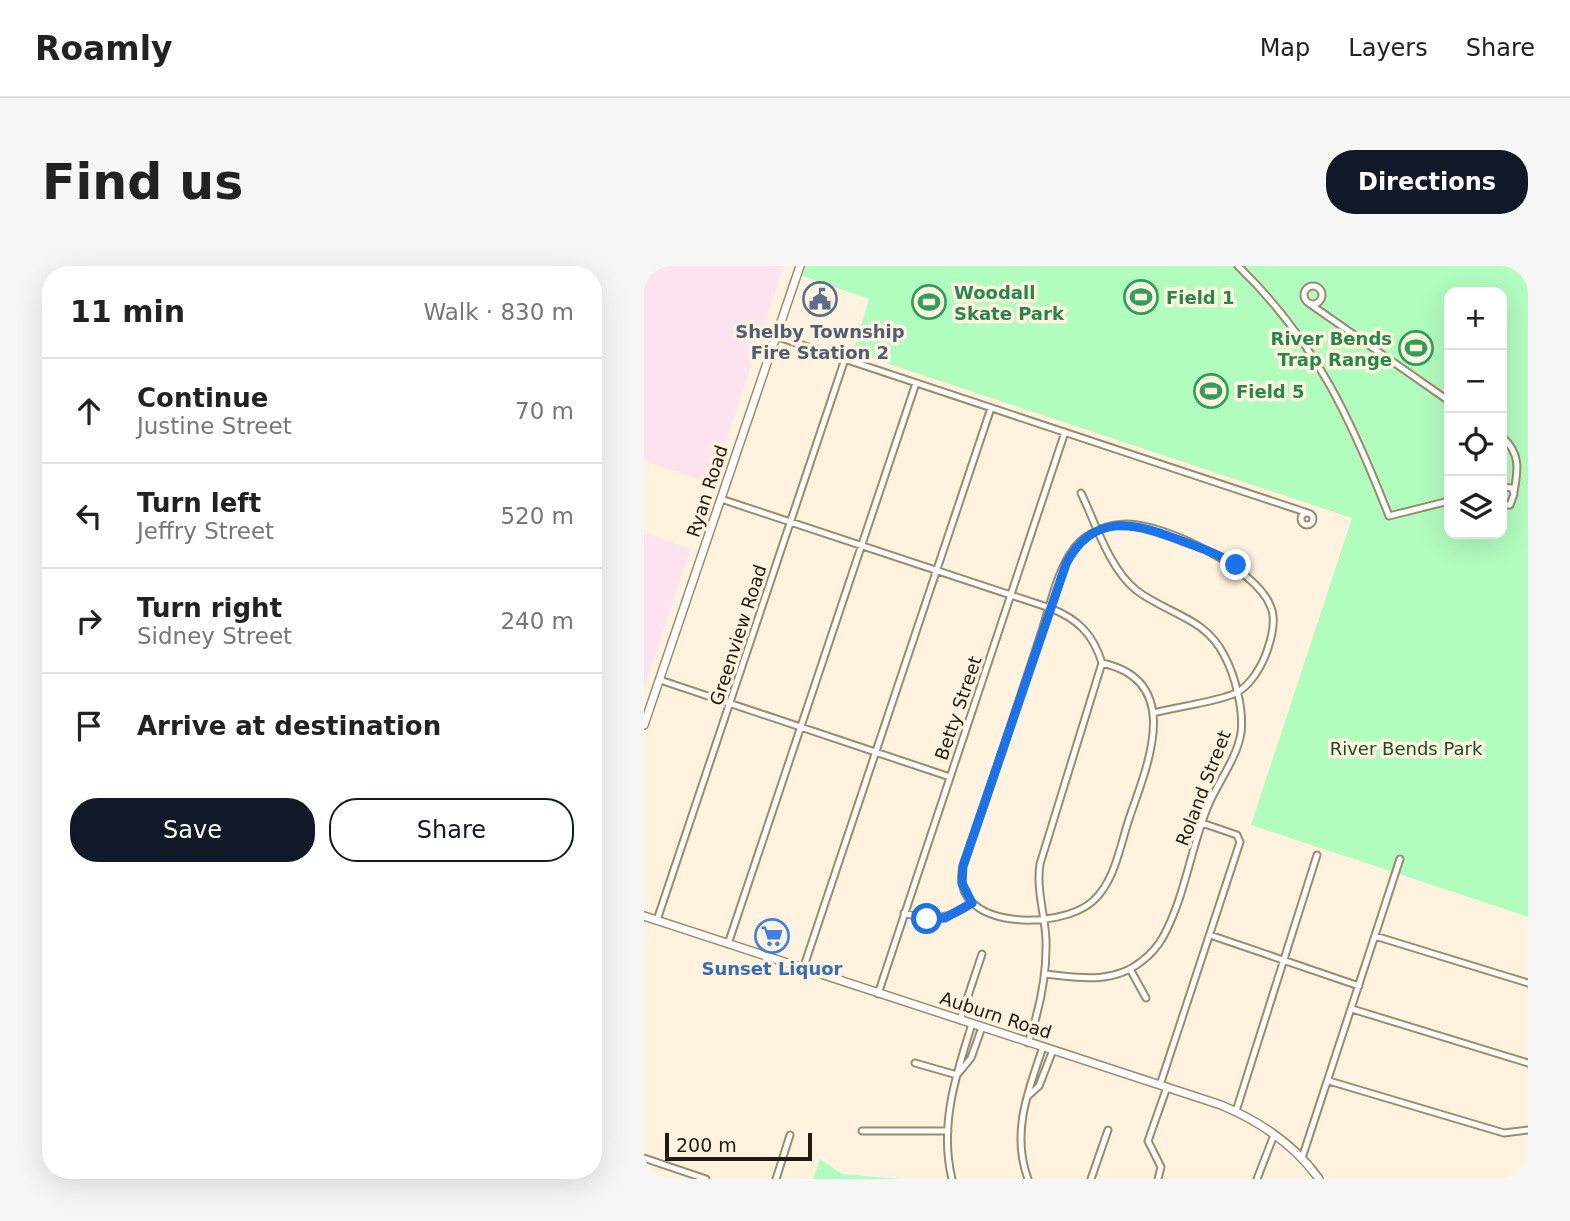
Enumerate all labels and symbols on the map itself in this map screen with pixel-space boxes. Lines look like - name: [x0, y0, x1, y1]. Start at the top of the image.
- sports icon: Field 1: [1122, 278, 1160, 316]
- public building icon: Shelby Township Fire Station 2: [801, 280, 839, 318]
- place label: Woodall Skate Park: [954, 282, 1065, 324]
- sports icon: Woodall Skate Park: [910, 283, 948, 321]
- place label: Field 1: [1166, 287, 1235, 308]
- place label: Shelby Township Fire Station 2: [735, 321, 905, 363]
- place label: River Bends Trap Range: [1271, 328, 1392, 370]
- sports icon: River Bends Trap Range: [1397, 329, 1435, 367]
- sports icon: Field 5: [1192, 372, 1230, 410]
- place label: Field 5: [1236, 381, 1305, 402]
- street label: Ryan Road: [682, 442, 732, 540]
- route end: [1220, 549, 1251, 580]
- street label: Greenview Road: [705, 562, 771, 708]
- street label: Betty Street: [930, 653, 986, 763]
- street label: Roland Street: [1171, 727, 1235, 849]
- park label: River Bends Park: [1330, 738, 1483, 759]
- route start: [911, 903, 942, 934]
- supermarket icon: Sunset Liquor: [753, 917, 791, 955]
- place label: Sunset Liquor: [702, 958, 843, 979]
- street label: Auburn Road: [938, 987, 1054, 1043]
- scale bar: [665, 1130, 812, 1162]

